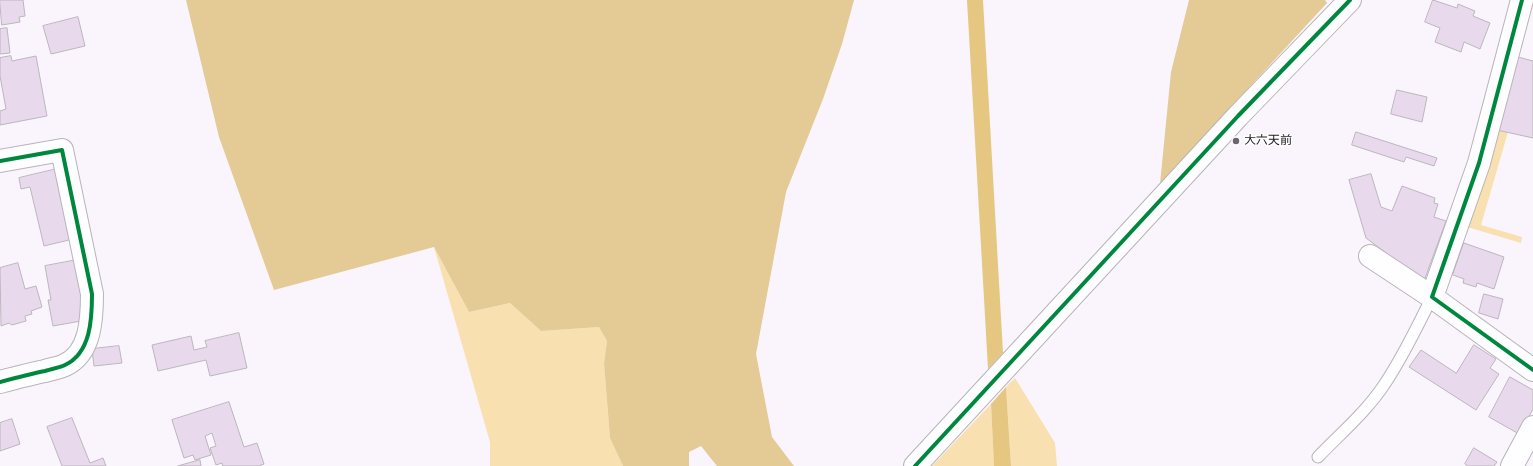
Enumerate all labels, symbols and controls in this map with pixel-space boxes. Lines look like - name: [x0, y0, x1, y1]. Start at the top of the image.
- place label: 大六天前: [1244, 134, 1292, 148]
- marker: 大六天前: [1231, 136, 1241, 146]

